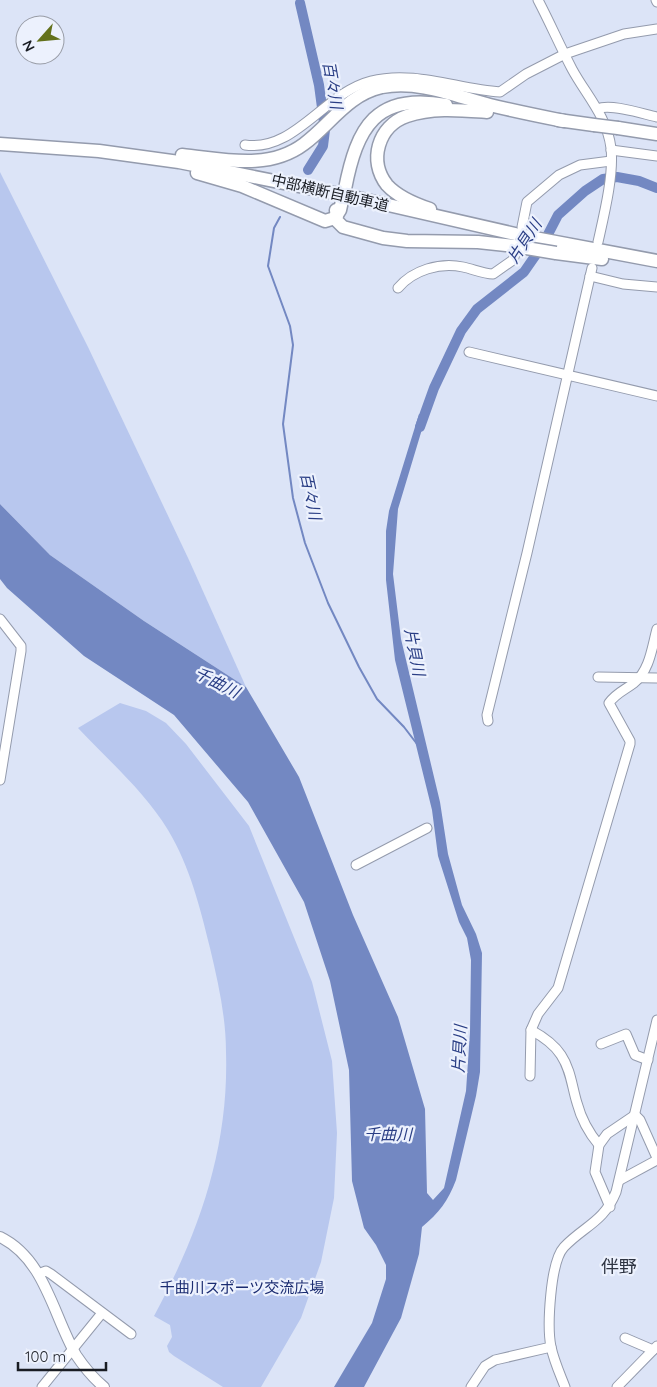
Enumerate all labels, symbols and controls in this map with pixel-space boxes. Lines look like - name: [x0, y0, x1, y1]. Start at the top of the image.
- north arrow: [15, 15, 65, 65]
- text: N: [18, 37, 39, 55]
- water label: 百々川: [319, 60, 347, 112]
- street label: 中部横断自動車道: [270, 170, 391, 215]
- water label: 片貝川: [503, 214, 547, 267]
- water label: 百々川: [296, 470, 326, 524]
- water label: 片貝川: [401, 627, 430, 679]
- water label: 千曲川: [191, 662, 245, 703]
- water label: 片貝川: [448, 1023, 470, 1073]
- water label: 千曲川: [364, 1124, 414, 1144]
- district label: 伴野: [601, 1255, 637, 1278]
- park label: 千曲川スポーツ交流広場: [160, 1278, 324, 1297]
- scale bar: [18, 1340, 105, 1372]
- text: 100 m: [25, 1347, 66, 1366]

